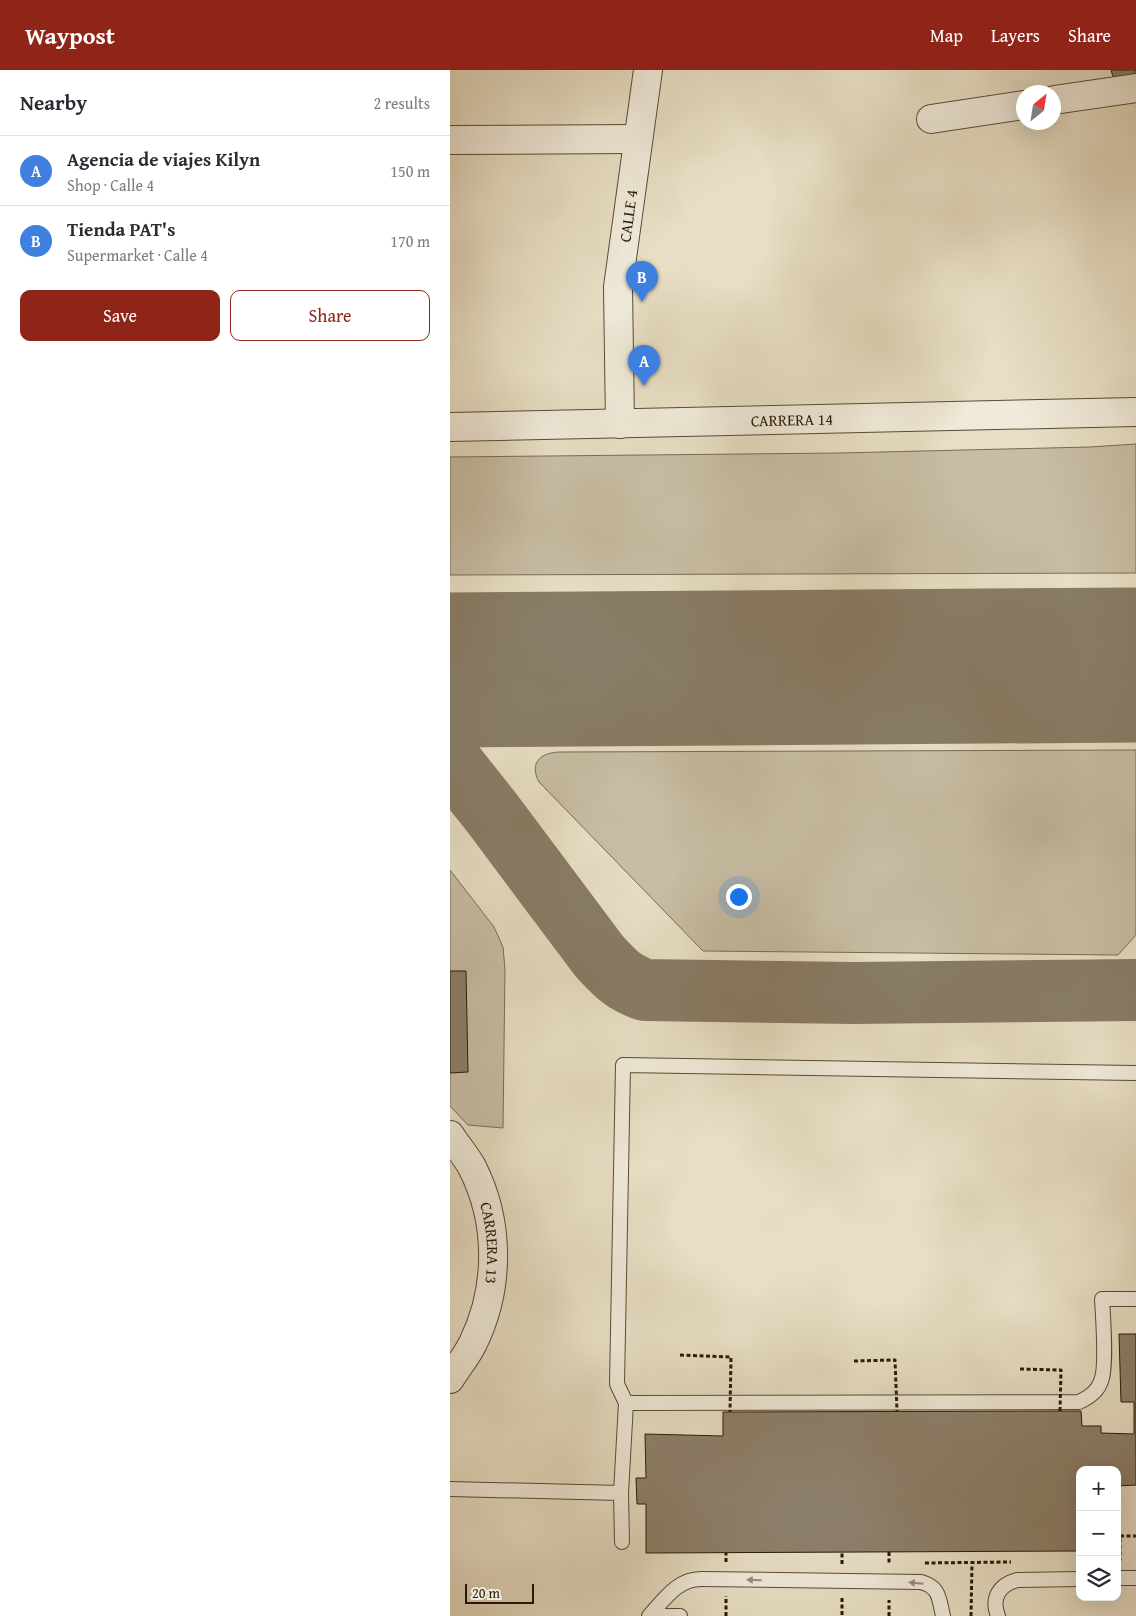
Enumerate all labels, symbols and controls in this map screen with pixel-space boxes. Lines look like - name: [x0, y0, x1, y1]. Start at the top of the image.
- text: Waypost: [25, 18, 115, 53]
- text: Map: [930, 22, 963, 49]
- text: Layers: [991, 22, 1040, 49]
- text: Share: [1068, 22, 1111, 49]
- north arrow: [1016, 85, 1061, 130]
- text: Nearby: [20, 87, 87, 118]
- text: 2 results: [373, 91, 430, 115]
- text: Agencia de viajes Kilyn: [67, 145, 260, 173]
- text: A: [31, 159, 41, 183]
- text: 150 m: [390, 159, 430, 183]
- text: Shop · Calle 4: [67, 173, 154, 197]
- street label: CALLE 4: [612, 188, 643, 244]
- text: Tienda PAT's: [67, 215, 175, 243]
- text: B: [31, 229, 41, 253]
- text: 170 m: [390, 229, 430, 253]
- text: Supermarket · Calle 4: [67, 243, 208, 267]
- pin: B: [626, 261, 658, 302]
- button: Save: [20, 290, 220, 341]
- button: Share: [230, 290, 430, 341]
- pin: A: [628, 345, 660, 386]
- street label: CARRERA 14: [751, 407, 834, 432]
- your location: [726, 884, 752, 910]
- street label: CARRERA 13: [474, 1199, 505, 1285]
- map controls: [1076, 1466, 1121, 1601]
- button: +: [1076, 1466, 1121, 1511]
- button: −: [1076, 1511, 1121, 1556]
- button: layers: [1076, 1556, 1121, 1601]
- one-way arrow: [746, 1576, 762, 1584]
- one-way arrow: [908, 1578, 924, 1586]
- scale bar: [465, 1581, 534, 1604]
- text: 20 m: [472, 1583, 500, 1603]

